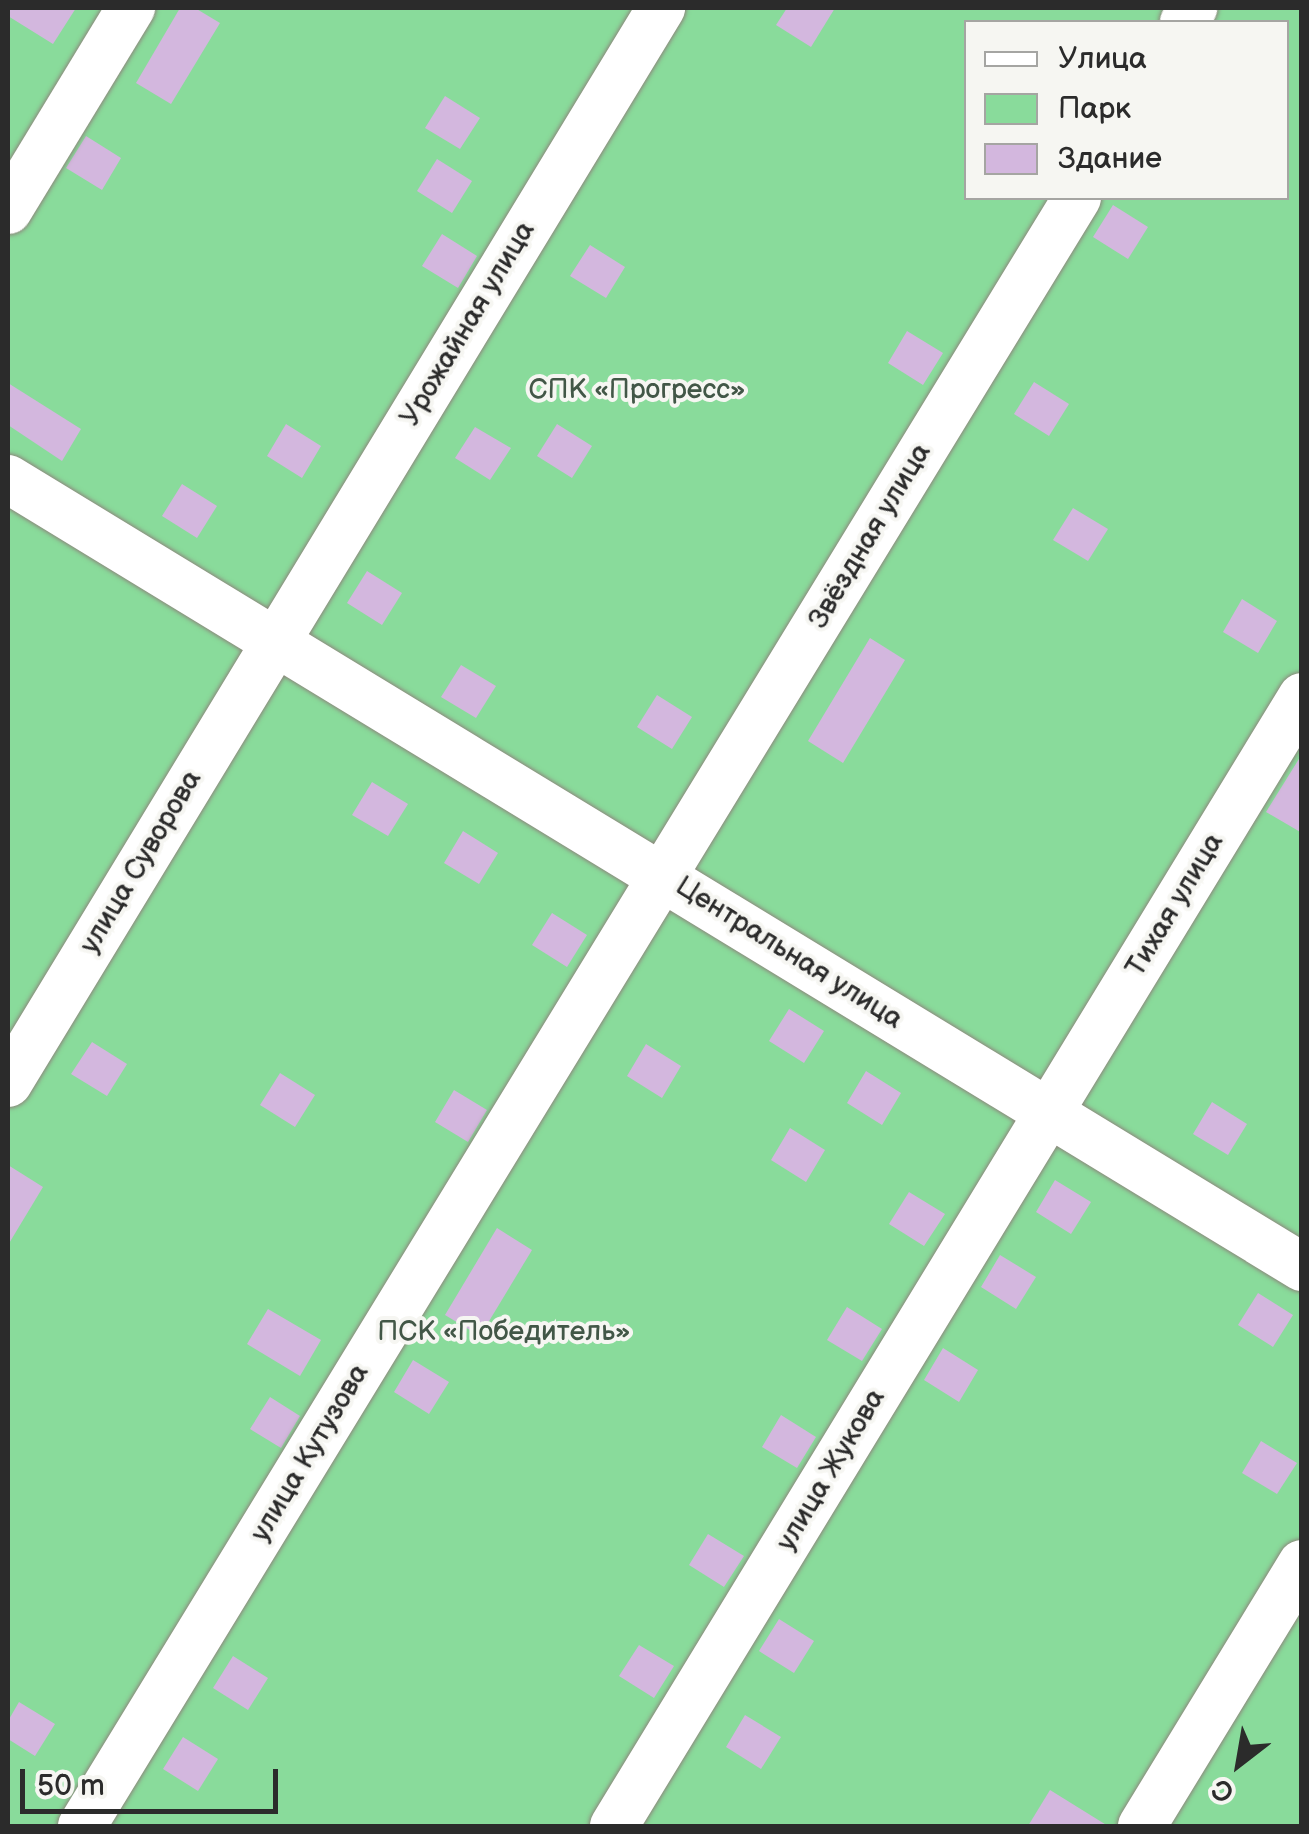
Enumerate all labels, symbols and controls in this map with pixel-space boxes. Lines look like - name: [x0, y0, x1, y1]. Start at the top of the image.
- legend: [964, 20, 1289, 200]
- text: Улица: [1058, 41, 1147, 77]
- text: Парк: [1058, 91, 1131, 127]
- text: Здание: [1058, 141, 1162, 177]
- street label: Урожайная улица: [394, 216, 542, 432]
- park label: СПК «Прогресс»: [528, 373, 746, 407]
- street label: Звёздная улица: [802, 437, 938, 635]
- street label: улица Суворова: [73, 764, 209, 960]
- street label: Тихая улица: [1119, 827, 1231, 983]
- street label: Центральная улица: [669, 870, 909, 1036]
- park label: ПСК «Победитель»: [377, 1315, 631, 1349]
- street label: улица Кутузова: [244, 1358, 376, 1548]
- street label: улица Жукова: [770, 1383, 892, 1557]
- north arrow: [1189, 1714, 1289, 1814]
- scale bar: [25, 1749, 282, 1811]
- text: 50 m: [37, 1768, 105, 1804]
- text: С: [1206, 1771, 1240, 1809]

